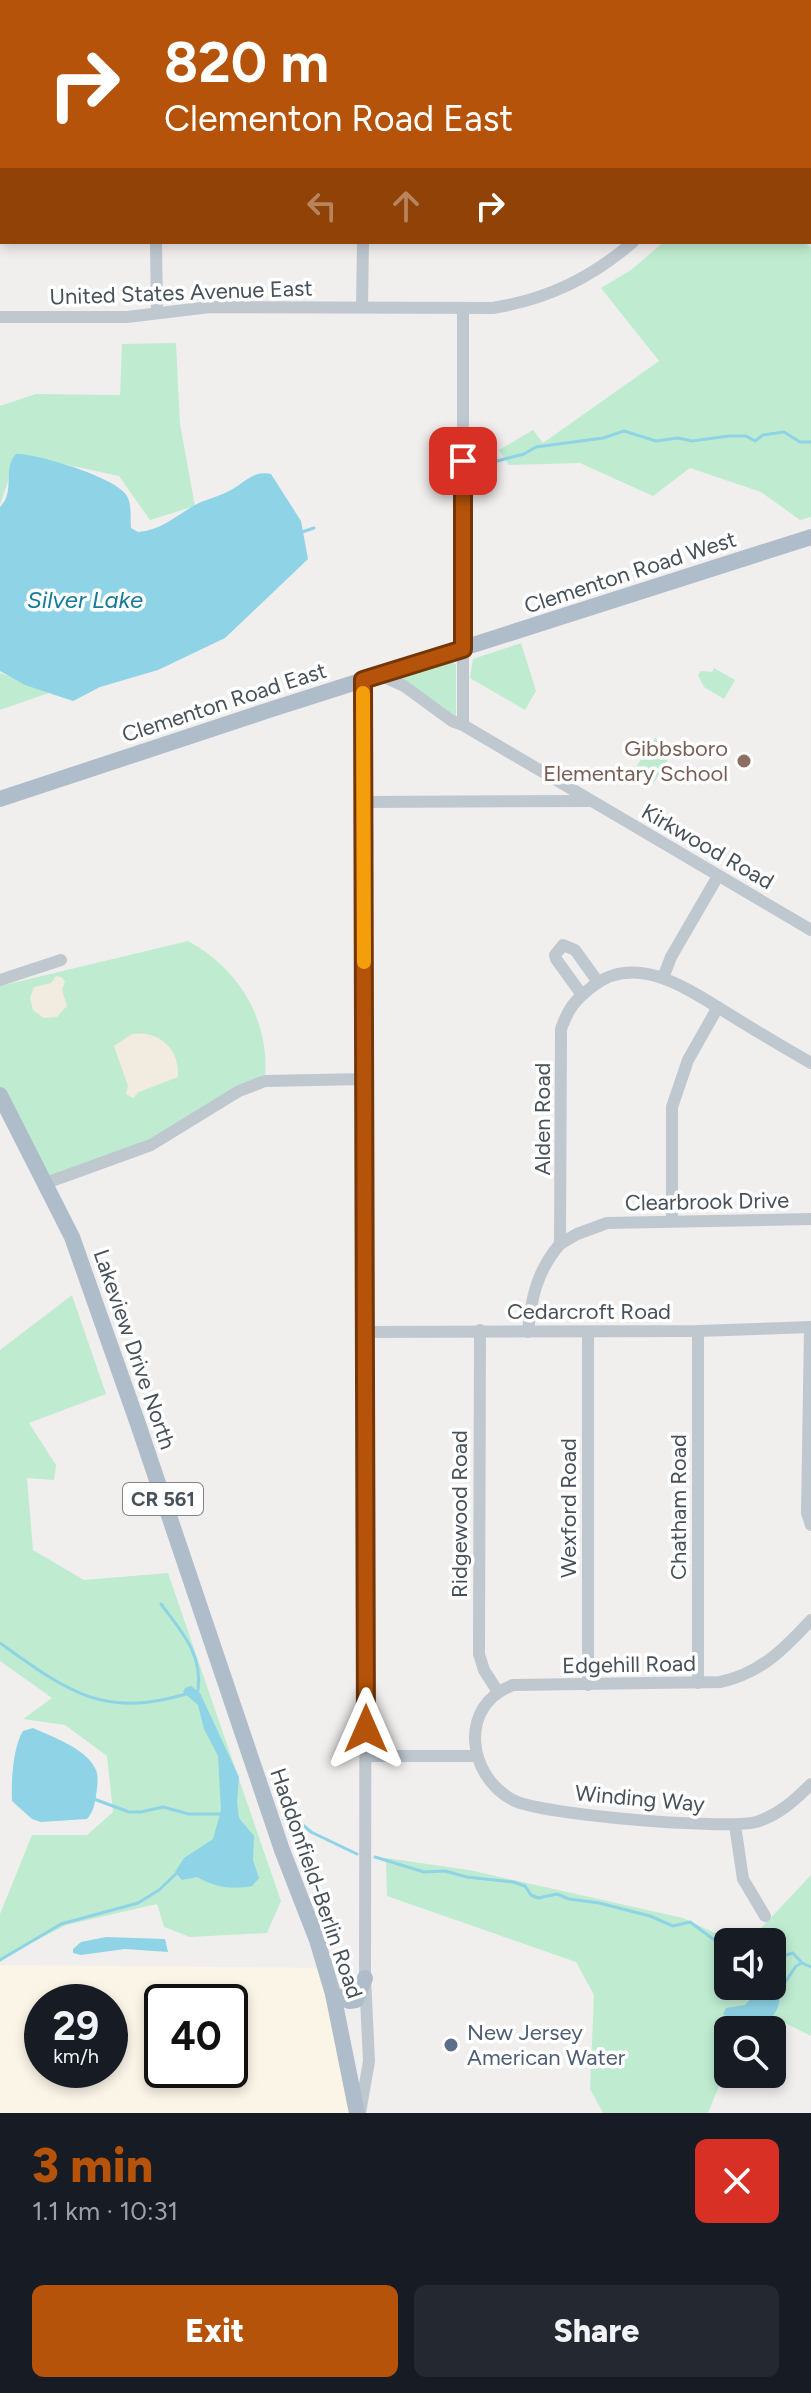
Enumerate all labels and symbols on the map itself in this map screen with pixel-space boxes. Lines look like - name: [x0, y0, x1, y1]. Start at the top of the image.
- street label: United States Avenue East: [49, 274, 313, 311]
- pin: [429, 427, 497, 495]
- street label: Clementon Road West: [521, 525, 740, 620]
- water label: Silver Lake: [27, 585, 143, 614]
- street label: Clementon Road East: [119, 657, 330, 748]
- place label: Gibbsboro Elementary School: [543, 735, 728, 787]
- marker: Gibbsboro Elementary School: [735, 752, 753, 770]
- street label: Kirkwood Road: [637, 798, 779, 895]
- street label: Alden Road: [529, 1063, 556, 1176]
- street label: Clearbrook Drive: [625, 1187, 789, 1216]
- street label: Lakeview Drive North: [88, 1246, 181, 1453]
- street label: Cedarcroft Road: [507, 1298, 671, 1325]
- street label: Ridgewood Road: [446, 1430, 473, 1598]
- street label: Chatham Road: [665, 1434, 692, 1580]
- street label: Wexford Road: [555, 1438, 582, 1578]
- road number: CR 561: [123, 1483, 203, 1515]
- street label: Edgehill Road: [562, 1650, 696, 1679]
- position arrow: [324, 1687, 408, 1771]
- street label: Haddonfield-Berlin Road: [264, 1764, 369, 2002]
- street label: Winding Way: [574, 1779, 706, 1818]
- speed limit sign: 40: [144, 1984, 248, 2088]
- place label: New Jersey American Water: [467, 2019, 626, 2071]
- marker: New Jersey American Water: [442, 2036, 460, 2054]

